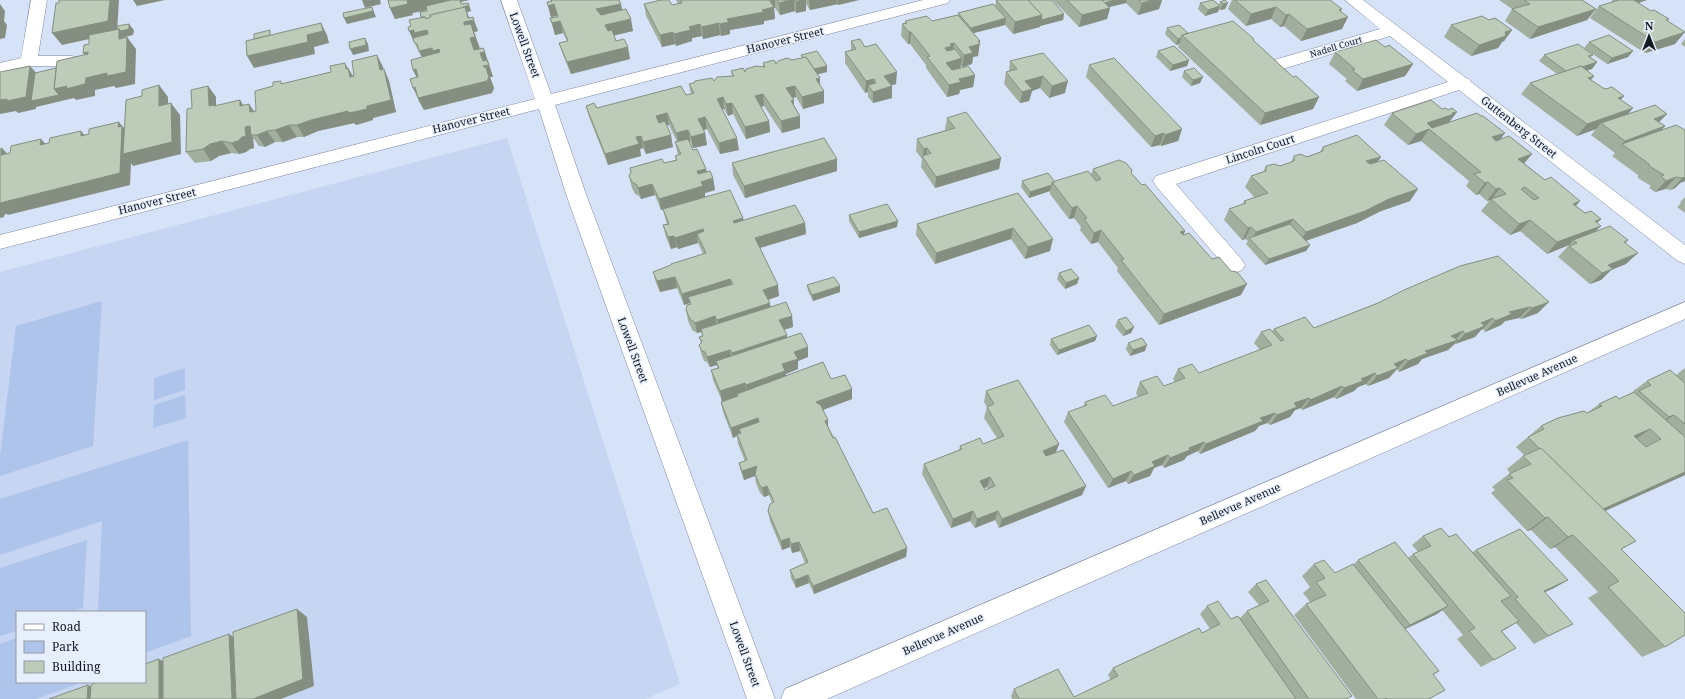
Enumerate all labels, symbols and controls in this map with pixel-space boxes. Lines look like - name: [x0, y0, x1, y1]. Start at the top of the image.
- street label: Lowell Street: [507, 10, 544, 80]
- north arrow: [1629, 16, 1669, 56]
- text: N: [1645, 18, 1654, 33]
- street label: Hanover Street: [745, 23, 825, 56]
- street label: Nadell Court: [1308, 32, 1364, 61]
- street label: Guttenberg Street: [1478, 92, 1561, 161]
- street label: Hanover Street: [431, 103, 511, 136]
- street label: Lincoln Court: [1223, 130, 1296, 167]
- street label: Hanover Street: [117, 184, 197, 217]
- street label: Lowell Street: [615, 315, 652, 385]
- street label: Bellevue Avenue: [1494, 350, 1580, 399]
- street label: Bellevue Avenue: [1197, 479, 1283, 528]
- street label: Bellevue Avenue: [900, 609, 986, 658]
- legend: [16, 611, 146, 683]
- text: Road: [52, 618, 82, 635]
- street label: Lowell Street: [727, 619, 764, 689]
- text: Park: [52, 638, 80, 655]
- text: Building: [52, 658, 101, 675]

